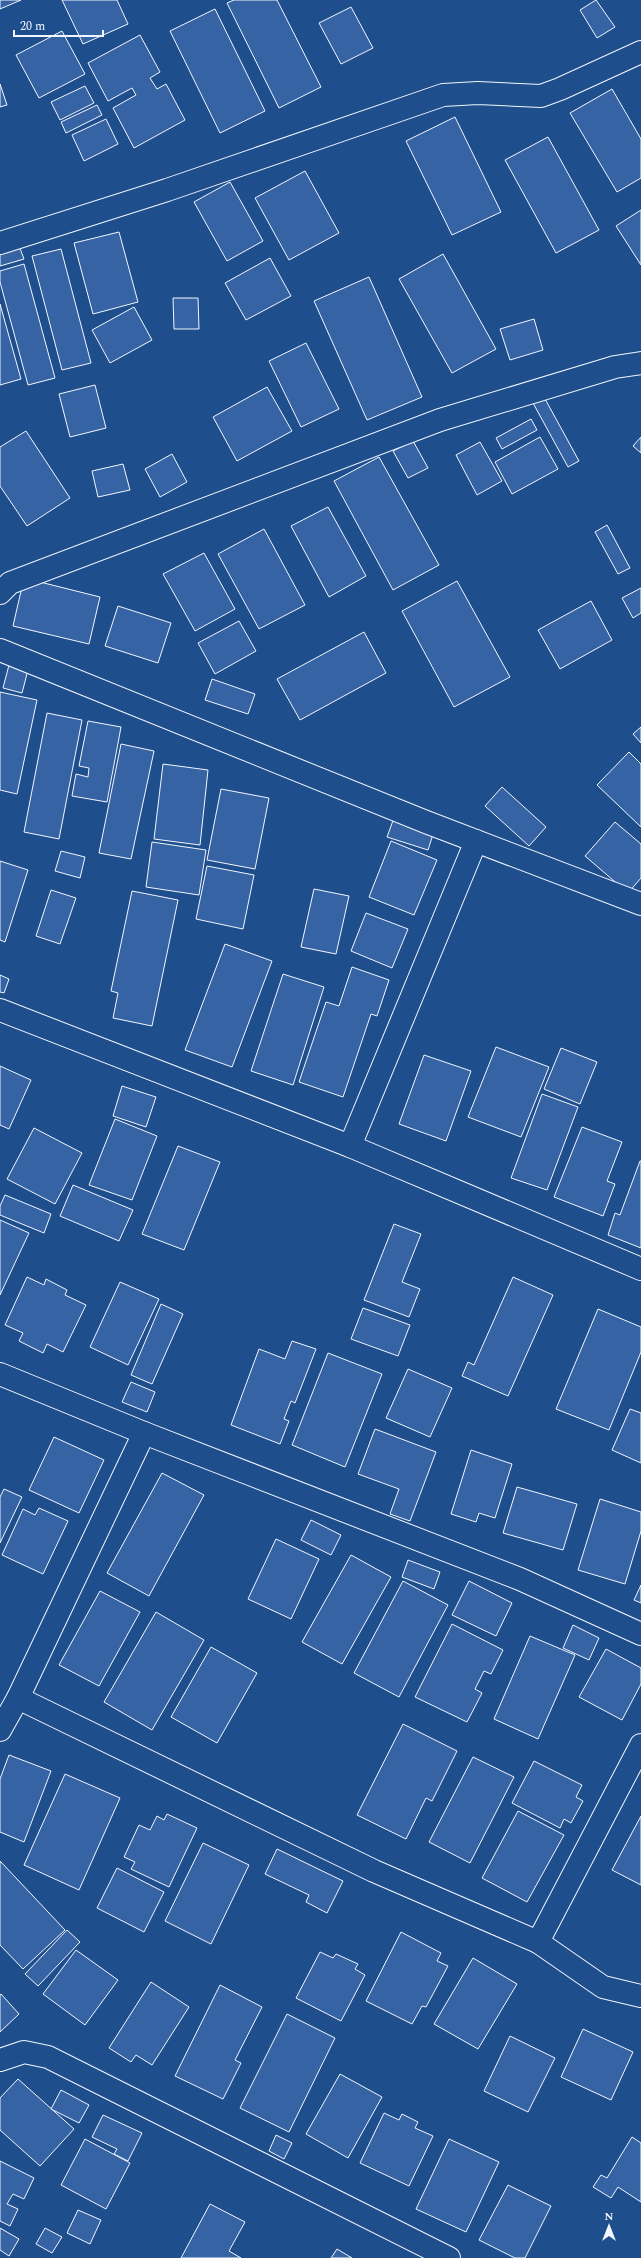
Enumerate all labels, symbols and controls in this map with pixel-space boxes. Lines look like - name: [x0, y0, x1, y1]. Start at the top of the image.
- scale bar: [14, 12, 103, 38]
- text: 20 m: [20, 17, 45, 36]
- north arrow: [589, 2206, 629, 2246]
- text: N: [605, 2208, 614, 2225]

